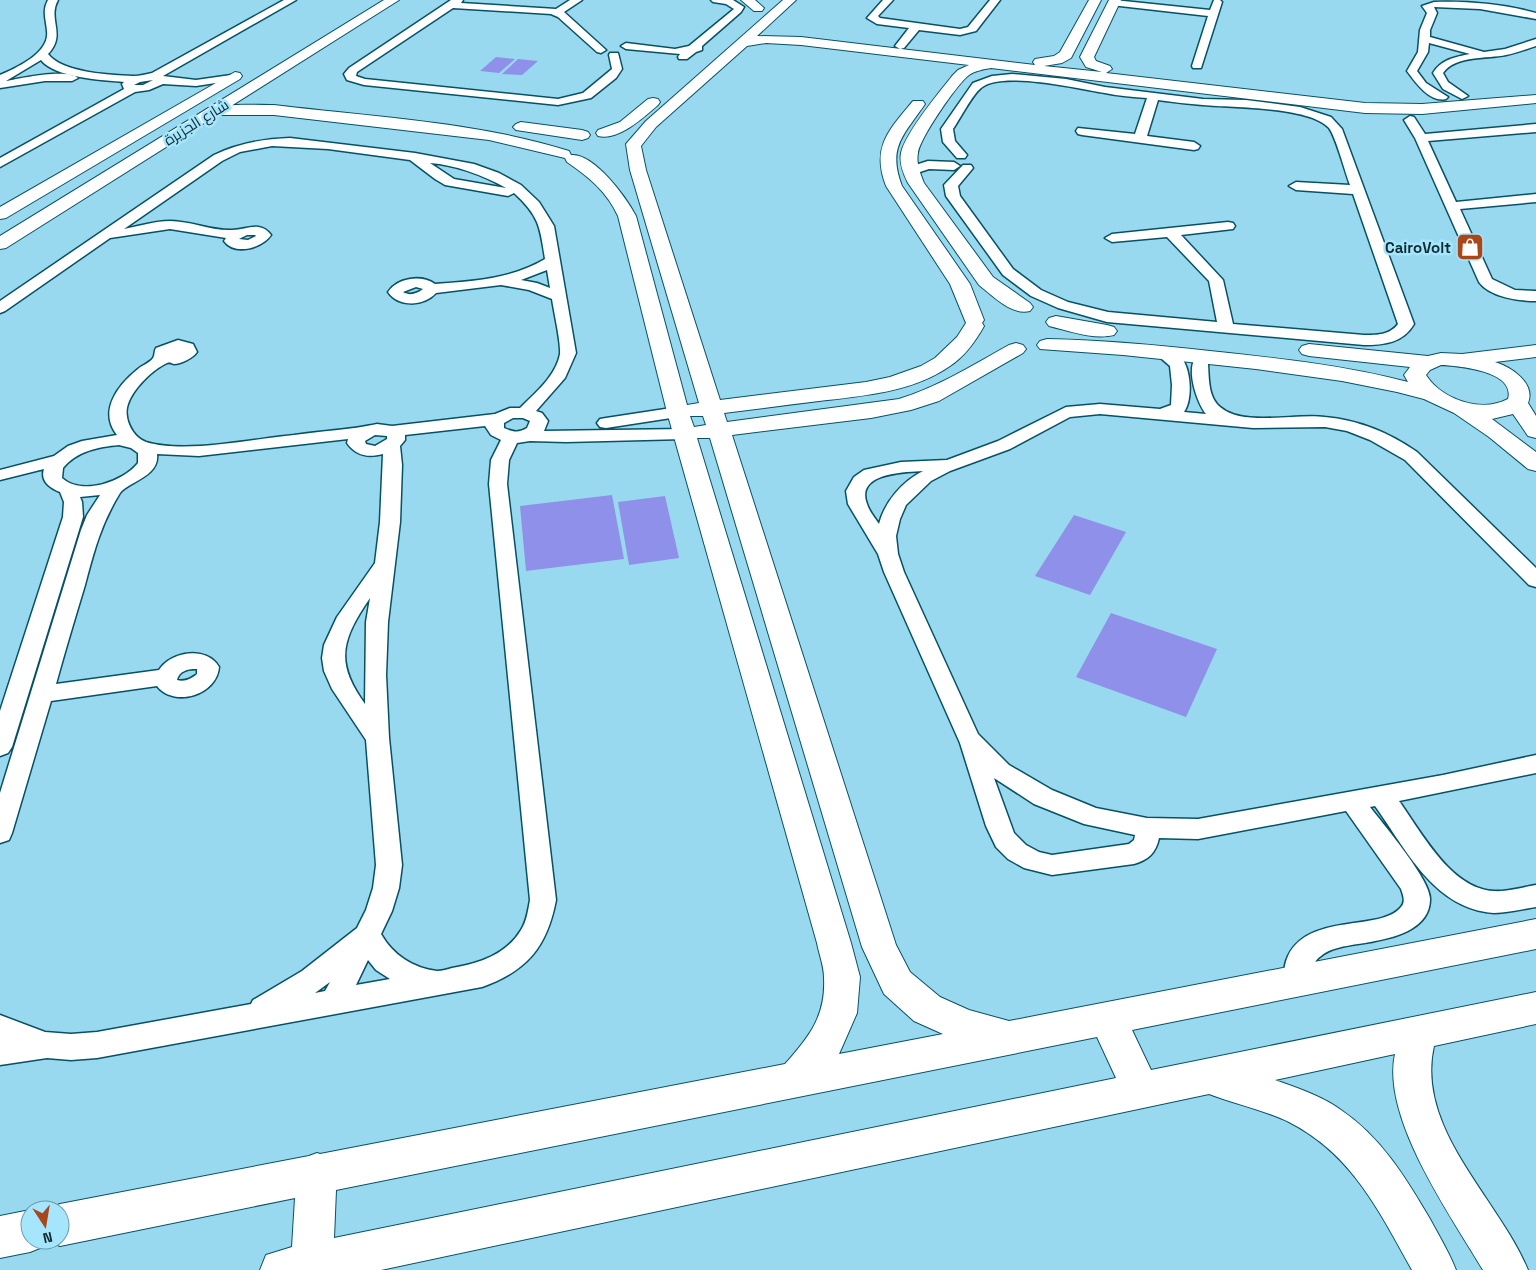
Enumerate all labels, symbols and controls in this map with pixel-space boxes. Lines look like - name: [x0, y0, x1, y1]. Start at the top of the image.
- street label: شارع الجزيرة: [160, 95, 233, 151]
- shop icon: CairoVolt: [1455, 232, 1485, 262]
- place label: CairoVolt: [1385, 238, 1451, 257]
- north arrow: [20, 1200, 70, 1250]
- text: N: [41, 1228, 54, 1247]

